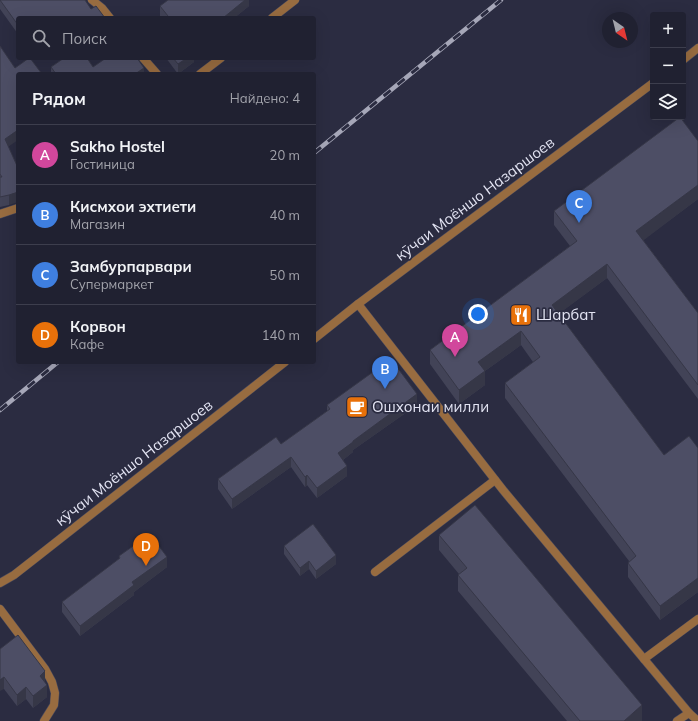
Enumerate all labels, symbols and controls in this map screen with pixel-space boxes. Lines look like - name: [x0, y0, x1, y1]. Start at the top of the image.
- north arrow: [602, 12, 638, 48]
- map controls: [650, 12, 686, 120]
- button: +: [650, 12, 686, 48]
- search box: [16, 16, 316, 60]
- icon: search: [30, 27, 52, 49]
- text: Поиск: [62, 29, 107, 48]
- button: −: [650, 48, 686, 84]
- button: layers: [650, 84, 686, 120]
- text: Рядом: [32, 88, 86, 109]
- text: Найдено: 4: [230, 90, 300, 106]
- street label: кӯчаи Моёншо Назаршоев: [391, 132, 558, 265]
- text: Sakho Hostel: [70, 137, 165, 156]
- text: A: [40, 147, 50, 163]
- text: 20 m: [270, 147, 300, 163]
- text: Гостиница: [70, 156, 135, 172]
- pin: C: [566, 190, 592, 223]
- text: Кисмхои эхтиети: [70, 197, 196, 216]
- text: B: [41, 207, 49, 223]
- text: 40 m: [270, 207, 300, 223]
- text: Магазин: [70, 216, 125, 232]
- text: Замбурпарвари: [70, 257, 192, 276]
- text: C: [41, 267, 49, 283]
- text: 50 m: [270, 267, 300, 283]
- text: Супермаркет: [70, 276, 153, 292]
- restaurant icon: Шарбат: [508, 302, 534, 328]
- your location: [468, 304, 488, 324]
- place label: Шарбат: [536, 305, 595, 324]
- text: Корвон: [70, 317, 126, 336]
- pin: A: [442, 324, 468, 357]
- text: D: [40, 327, 50, 343]
- text: 140 m: [262, 327, 300, 343]
- text: Кафе: [70, 336, 104, 352]
- pin: B: [372, 356, 398, 389]
- cafe icon: Ошхонаи милли: [344, 394, 370, 420]
- street label: кӯчаи Моёншо Назаршоев: [51, 395, 216, 530]
- place label: Ошхонаи милли: [372, 397, 489, 416]
- pin: D: [133, 533, 159, 566]

